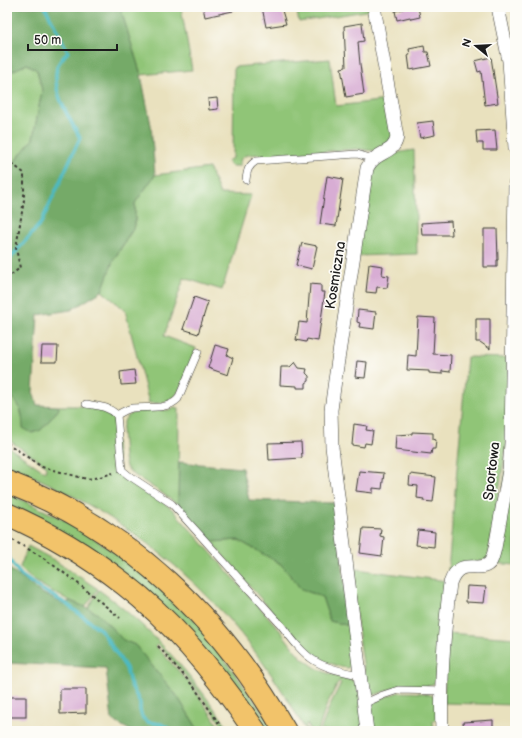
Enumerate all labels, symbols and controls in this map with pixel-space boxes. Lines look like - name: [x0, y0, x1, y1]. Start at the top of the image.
- scale bar: [28, 26, 117, 52]
- north arrow: [456, 26, 496, 66]
- text: 50 m: [34, 33, 61, 48]
- text: N: [460, 37, 474, 49]
- street label: Kosmiczna: [322, 240, 349, 310]
- street label: Sportowa: [479, 441, 504, 501]

